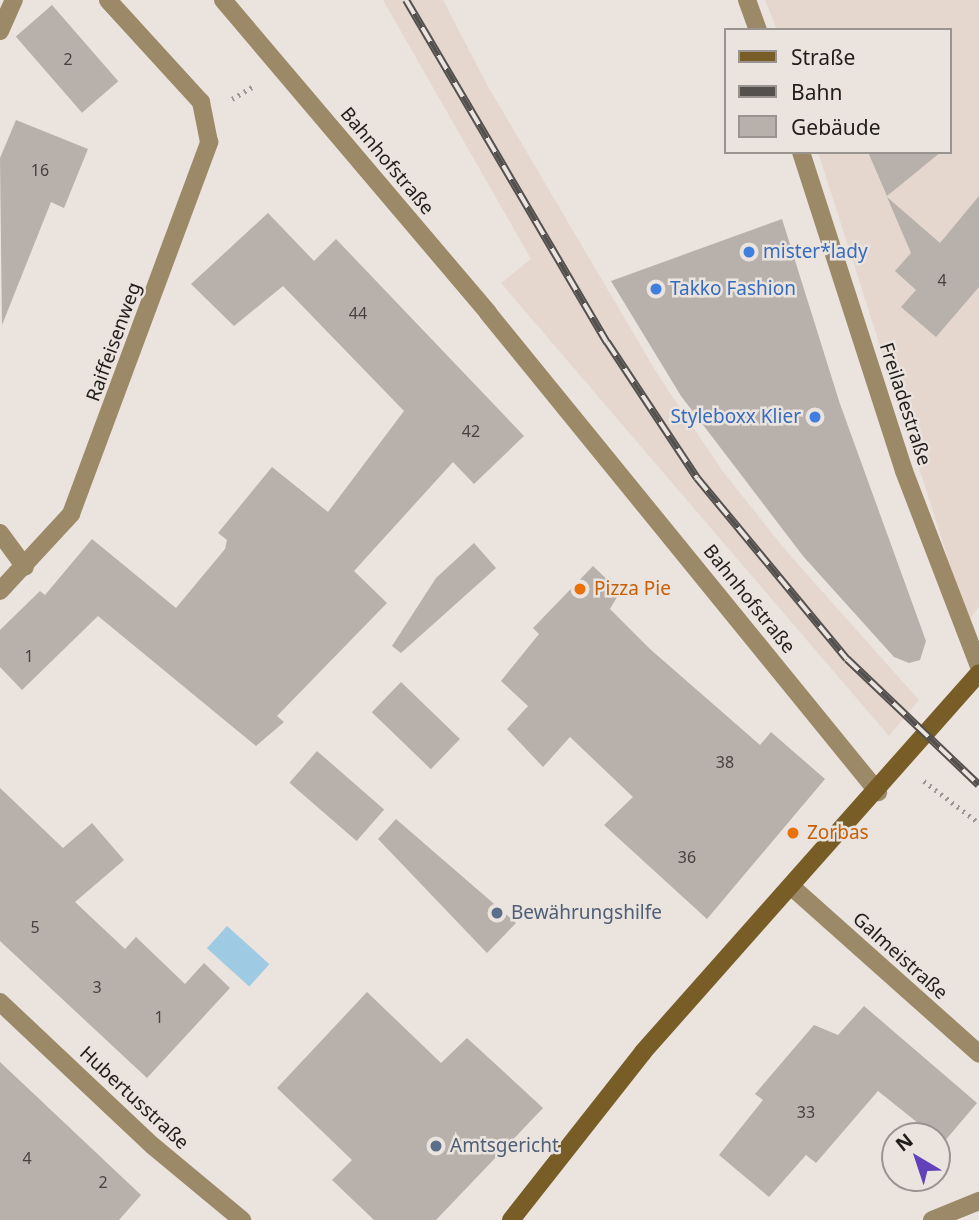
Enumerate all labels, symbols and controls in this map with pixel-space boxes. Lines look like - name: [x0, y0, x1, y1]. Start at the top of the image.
- legend: [724, 28, 951, 154]
- text: Straße: [791, 43, 855, 71]
- house number: 2: [63, 49, 73, 69]
- text: Bahn: [791, 78, 842, 106]
- street label: Bahnhofstraße: [336, 103, 438, 219]
- text: Gebäude: [791, 113, 881, 141]
- house number: 16: [31, 160, 49, 180]
- place label: mister*lady: [763, 241, 868, 263]
- marker: mister*lady: [741, 244, 757, 260]
- house number: 4: [937, 270, 947, 290]
- place label: Takko Fashion: [670, 278, 796, 300]
- street label: Raiffeisenweg: [82, 279, 146, 405]
- marker: Takko Fashion: [648, 281, 664, 297]
- house number: 44: [349, 303, 367, 323]
- street label: Freiladestraße: [874, 340, 936, 468]
- place label: Styleboxx Klier: [670, 406, 801, 428]
- marker: Styleboxx Klier: [807, 409, 823, 425]
- house number: 42: [462, 421, 480, 441]
- street label: Bahnhofstraße: [698, 540, 800, 658]
- place label: Pizza Pie: [594, 578, 671, 600]
- marker: Pizza Pie: [572, 581, 588, 597]
- house number: 1: [24, 646, 34, 666]
- house number: 38: [716, 752, 734, 772]
- place label: Zorbas: [807, 822, 869, 844]
- marker: Zorbas: [785, 825, 801, 841]
- house number: 36: [678, 847, 696, 867]
- place label: Bewährungshilfe: [511, 902, 662, 924]
- marker: Bewährungshilfe: [489, 905, 505, 921]
- street label: Galmeistraße: [848, 908, 952, 1004]
- house number: 5: [30, 917, 40, 937]
- house number: 3: [92, 977, 102, 997]
- house number: 1: [154, 1007, 164, 1027]
- street label: Hubertusstraße: [75, 1042, 193, 1154]
- house number: 33: [797, 1102, 815, 1122]
- north arrow: [881, 1122, 951, 1192]
- text: N: [890, 1127, 918, 1157]
- place label: Amtsgericht: [450, 1135, 559, 1157]
- marker: Amtsgericht: [428, 1138, 444, 1154]
- house number: 4: [22, 1148, 32, 1168]
- house number: 2: [98, 1172, 108, 1192]

